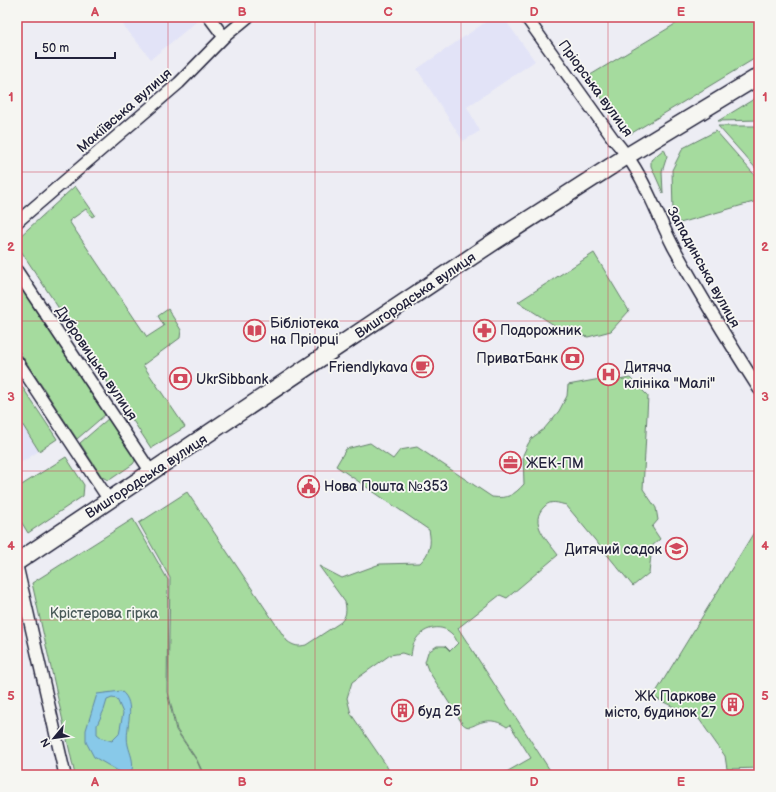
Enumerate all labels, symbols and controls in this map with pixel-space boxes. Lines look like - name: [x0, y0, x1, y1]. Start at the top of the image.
- text: A: [90, 4, 99, 20]
- text: B: [237, 4, 247, 20]
- text: C: [383, 4, 393, 20]
- text: D: [529, 4, 539, 20]
- text: E: [677, 4, 686, 20]
- scale bar: [36, 34, 115, 60]
- street label: Пріорська вулиця: [555, 37, 637, 140]
- text: 50 m: [42, 41, 69, 56]
- street label: Макіївська вулиця: [73, 64, 175, 156]
- text: 1: [8, 89, 14, 105]
- text: 1: [762, 89, 768, 105]
- street label: Западинська вулиця: [663, 204, 744, 331]
- text: 2: [7, 239, 15, 255]
- text: 2: [761, 239, 769, 255]
- street label: Вишгородська вулиця: [352, 249, 479, 342]
- street label: Дубровицька вулиця: [52, 303, 141, 424]
- place label: Бібліотека на Пріорці: [270, 315, 340, 348]
- pharmacy icon: Подорожник: [471, 317, 497, 343]
- library icon: Бібліотека на Пріорці: [242, 318, 268, 344]
- place label: Подорожник: [500, 322, 582, 339]
- bank icon: ПриватБанк: [560, 345, 586, 371]
- place label: ПриватБанк: [476, 350, 559, 367]
- cafe icon: Friendlykava: [410, 354, 436, 380]
- place label: Friendlykava: [329, 359, 408, 376]
- place label: Дитяча клініка "Малі": [624, 359, 715, 392]
- hospital icon: Дитяча клініка "Малі": [595, 362, 621, 388]
- bank icon: UkrSibbank: [168, 366, 194, 392]
- place label: UkrSibbank: [196, 371, 268, 388]
- text: 3: [7, 389, 15, 405]
- text: 3: [761, 389, 769, 405]
- street label: Вишгородська вулиця: [82, 431, 211, 522]
- office icon: ЖЕК-ПМ: [497, 450, 523, 476]
- place label: ЖЕК-ПМ: [526, 455, 584, 472]
- public building icon: Нова Пошта №353: [295, 473, 321, 499]
- place label: Нова Пошта №353: [324, 478, 448, 495]
- school or university icon: Дитячий садок: [664, 536, 690, 562]
- text: 4: [7, 538, 15, 554]
- text: 4: [761, 538, 769, 554]
- place label: Дитячий садок: [565, 541, 663, 558]
- park label: Крістерова гірка: [50, 605, 159, 622]
- text: 5: [7, 688, 15, 704]
- place label: ЖК Паркове місто, будинок 27: [605, 688, 716, 721]
- text: 5: [761, 688, 769, 704]
- building icon: ЖК Паркове місто, будинок 27: [719, 691, 745, 717]
- building icon: буд 25: [389, 698, 415, 724]
- place label: буд 25: [418, 703, 461, 720]
- north arrow: [34, 718, 74, 758]
- text: N: [38, 736, 53, 749]
- text: A: [90, 774, 99, 790]
- text: B: [237, 774, 247, 790]
- text: C: [383, 774, 393, 790]
- text: D: [529, 774, 539, 790]
- text: E: [677, 774, 686, 790]

